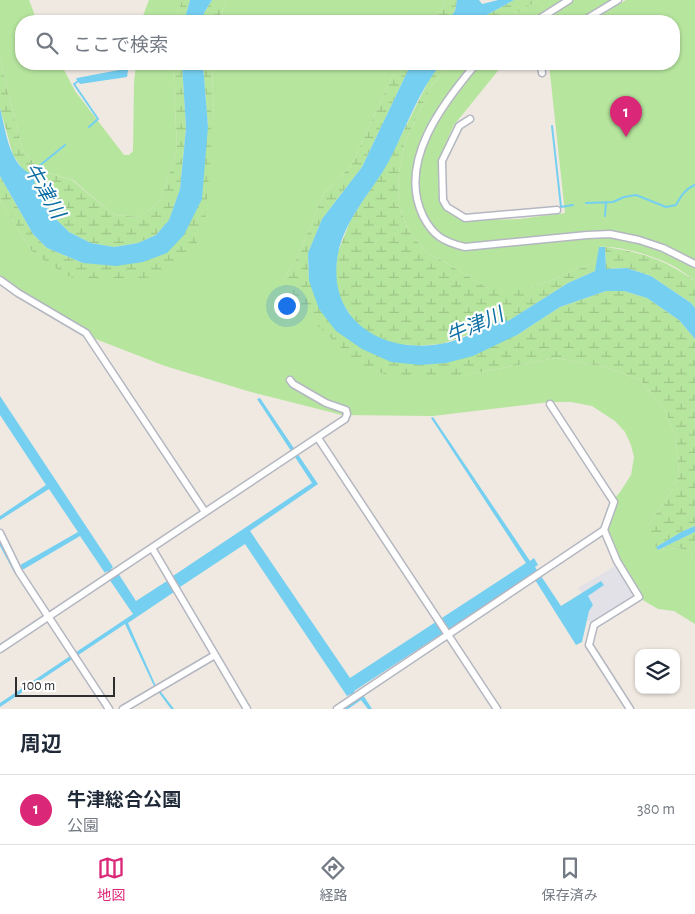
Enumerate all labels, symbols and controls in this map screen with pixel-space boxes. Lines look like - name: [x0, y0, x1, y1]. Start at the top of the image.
- search box: [15, 15, 680, 70]
- icon: search: [33, 29, 61, 57]
- text: ここで検索: [73, 36, 168, 55]
- pin: 1: [610, 96, 642, 137]
- water label: 牛津川: [20, 160, 70, 224]
- your location: [274, 293, 300, 319]
- water label: 牛津川: [443, 303, 508, 347]
- map controls: [635, 649, 680, 694]
- button: layers: [635, 649, 680, 694]
- scale bar: [15, 674, 115, 697]
- text: 100 m: [22, 679, 55, 693]
- text: 周辺: [20, 734, 62, 755]
- text: 牛津総合公園: [67, 791, 181, 810]
- text: 1: [33, 801, 39, 817]
- text: 380 m: [637, 801, 675, 817]
- text: 公園: [67, 818, 99, 834]
- tab: 地図: [97, 854, 125, 905]
- tab: 経路: [319, 854, 347, 905]
- tab: 保存済み: [542, 854, 598, 905]

